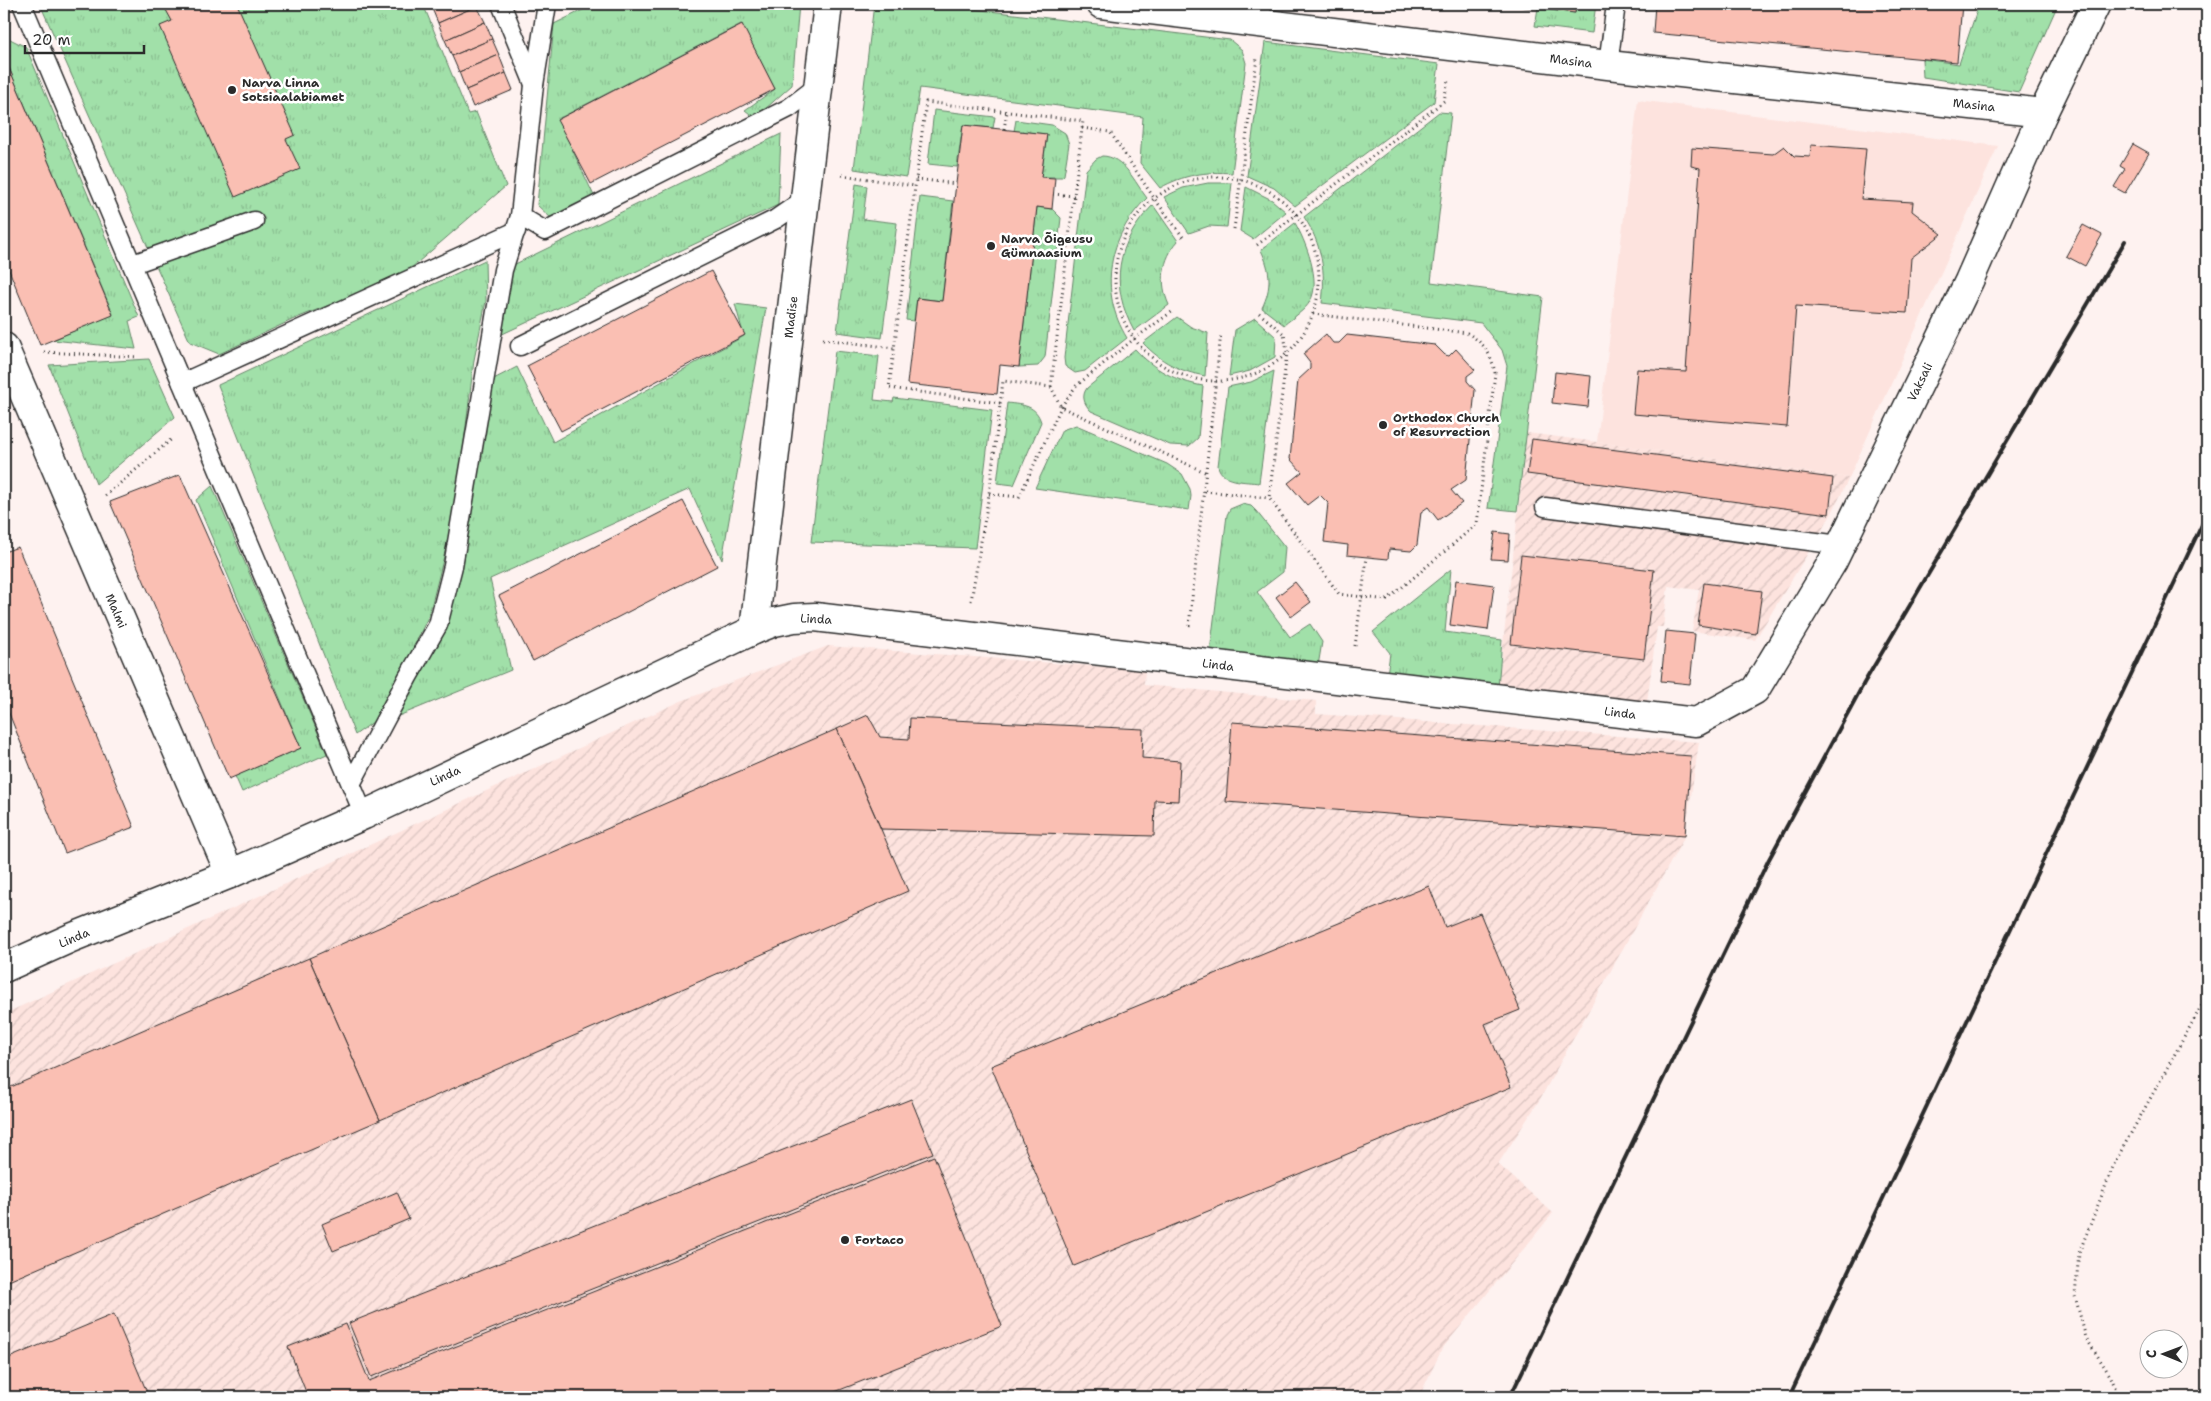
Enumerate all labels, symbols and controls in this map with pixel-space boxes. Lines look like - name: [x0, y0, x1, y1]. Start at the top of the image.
- scale bar: [25, 22, 144, 54]
- text: 20 m: [32, 30, 71, 50]
- street label: Masina: [1549, 50, 1594, 72]
- place label: Narva Linna Sotsiaalabiamet: [242, 75, 344, 105]
- marker: Narva Linna Sotsiaalabiamet: [226, 84, 238, 96]
- street label: Masina: [1952, 95, 1997, 115]
- place label: Narva Õigeusu Gümnaasium: [1001, 231, 1093, 261]
- marker: Narva Õigeusu Gümnaasium: [985, 240, 997, 252]
- street label: Madise: [780, 295, 802, 339]
- street label: Vaksali: [1904, 360, 1936, 404]
- place label: Orthodox Church of Resurrection: [1393, 410, 1499, 440]
- marker: Orthodox Church of Resurrection: [1377, 419, 1389, 431]
- street label: Malmi: [102, 591, 130, 631]
- street label: Linda: [800, 610, 833, 628]
- street label: Linda: [1201, 655, 1235, 675]
- street label: Linda: [1603, 703, 1637, 723]
- street label: Linda: [427, 762, 463, 790]
- street label: Linda: [56, 924, 92, 952]
- place label: Fortaco: [855, 1232, 904, 1248]
- marker: Fortaco: [839, 1234, 851, 1246]
- north arrow: [2138, 1328, 2188, 1378]
- text: С: [2142, 1349, 2160, 1358]

